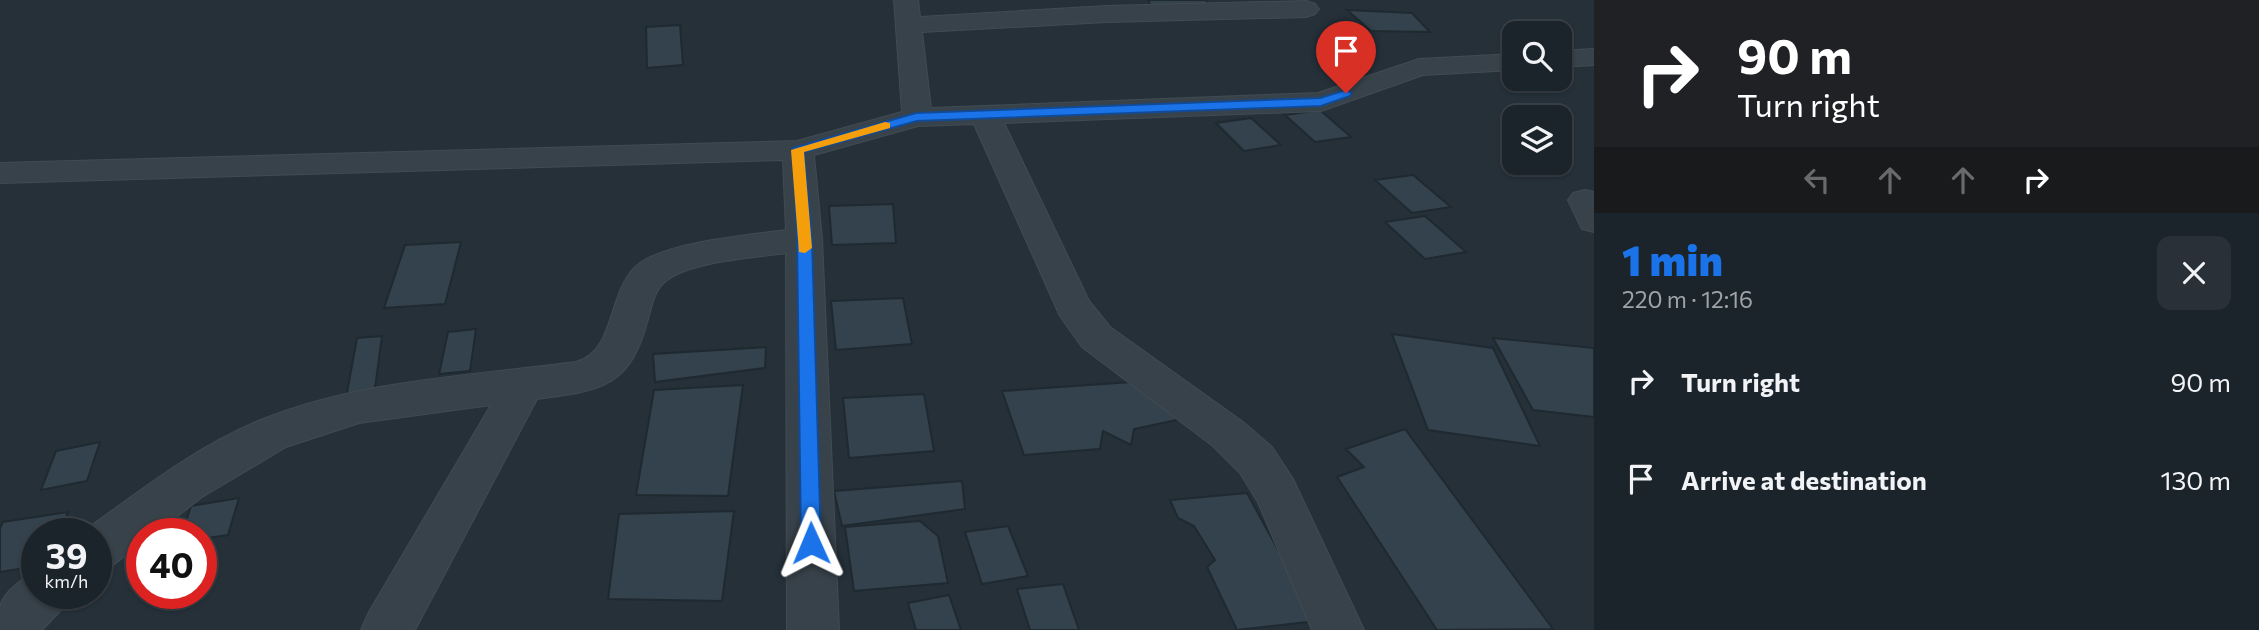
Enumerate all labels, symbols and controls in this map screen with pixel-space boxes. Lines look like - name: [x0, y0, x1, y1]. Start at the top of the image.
- pin: [1316, 21, 1376, 93]
- map controls: [1502, 21, 1572, 175]
- button: search: [1502, 21, 1572, 91]
- text: 90 m: [1737, 24, 1852, 84]
- icon: right: [1622, 28, 1713, 119]
- icon: arrive: [1327, 32, 1365, 70]
- text: Turn right: [1737, 84, 1880, 124]
- button: layers: [1502, 105, 1572, 175]
- icon: left: [1798, 161, 1836, 199]
- icon: ahead: [1871, 161, 1909, 199]
- icon: ahead: [1944, 161, 1982, 199]
- icon: right: [2017, 161, 2055, 199]
- text: 1 min: [1622, 233, 1723, 285]
- button: close: [2157, 236, 2231, 310]
- text: 220 m · 12:16: [1622, 285, 1753, 313]
- icon: right: [1622, 362, 1660, 400]
- text: Turn right: [1681, 366, 1800, 397]
- text: 90 m: [2171, 366, 2231, 397]
- icon: arrive: [1622, 460, 1660, 498]
- text: Arrive at destination: [1681, 464, 1927, 495]
- text: 130 m: [2160, 464, 2231, 495]
- position arrow: [774, 506, 848, 580]
- speed limit sign: 40: [126, 518, 217, 609]
- text: 39: [46, 533, 87, 576]
- text: km/h: [45, 570, 88, 592]

